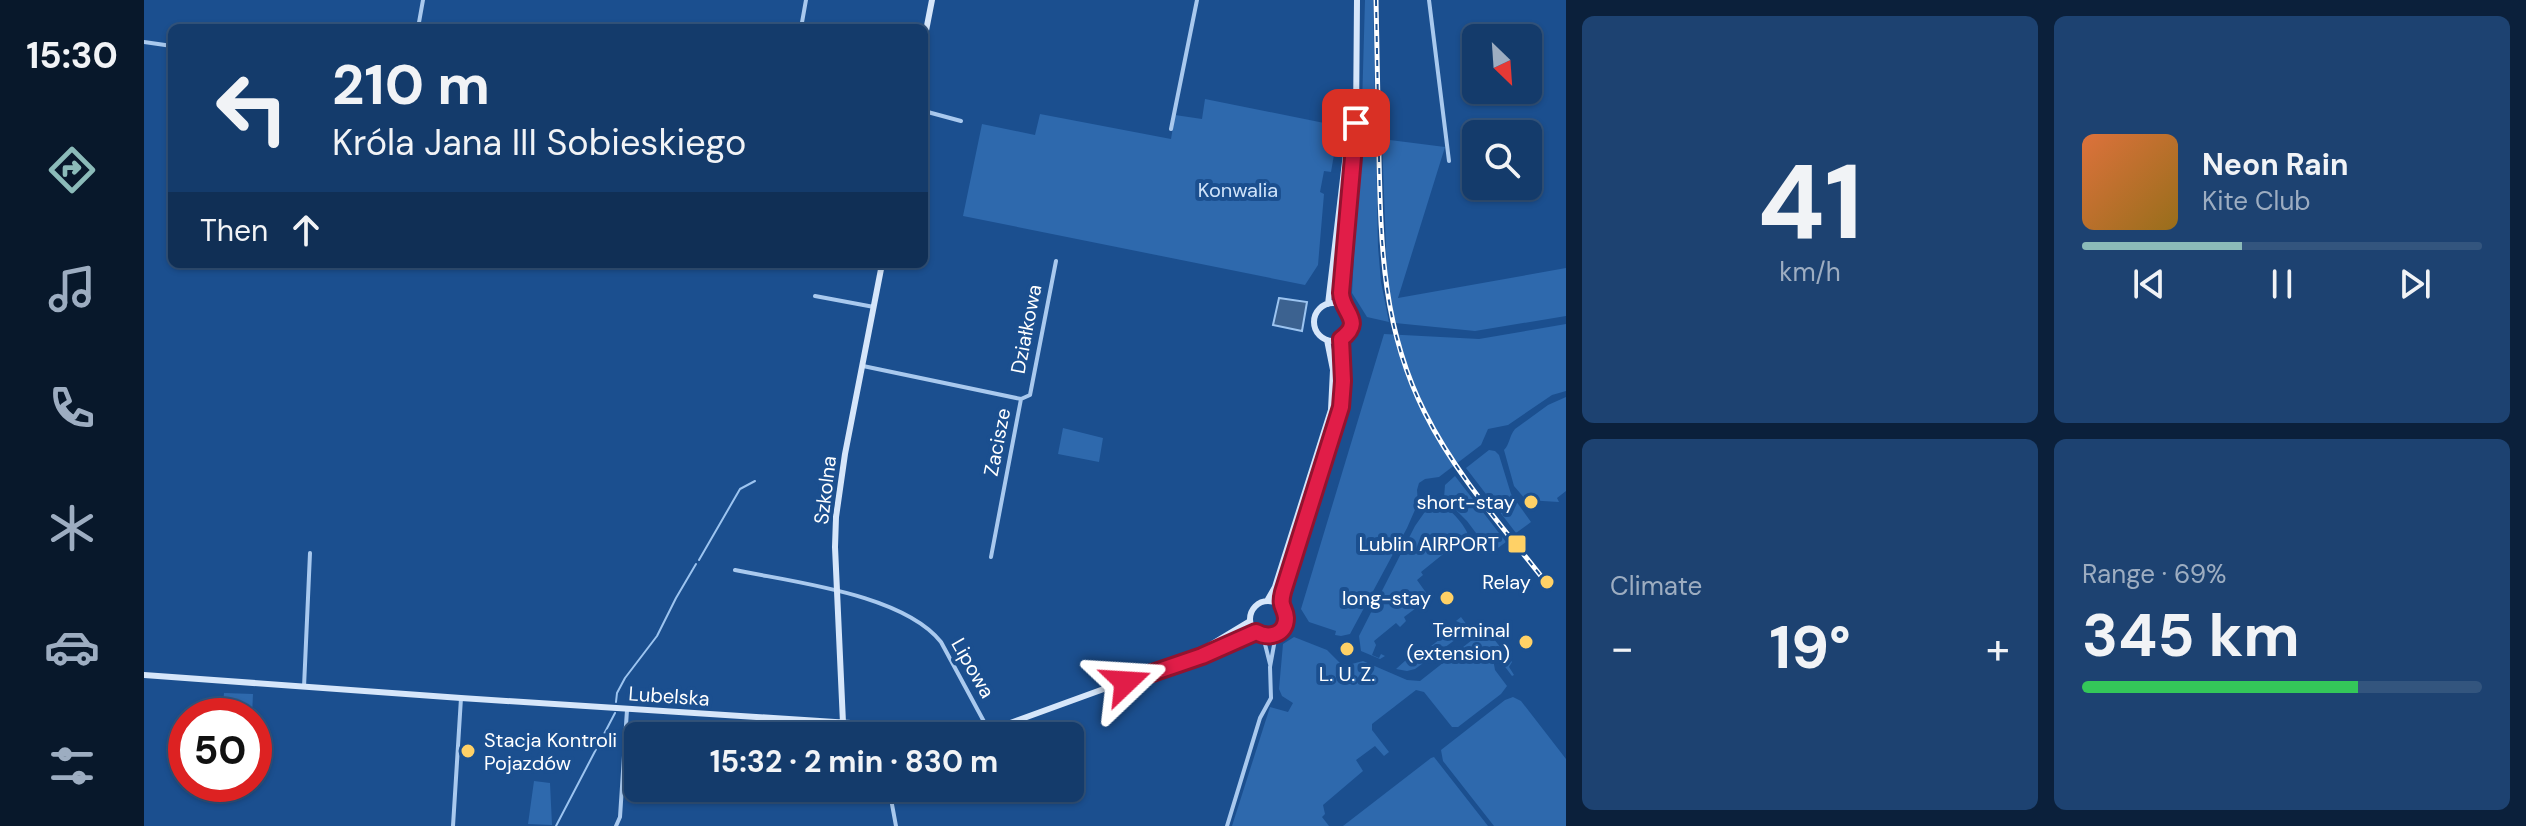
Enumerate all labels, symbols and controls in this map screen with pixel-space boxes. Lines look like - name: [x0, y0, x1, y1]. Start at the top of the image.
- north arrow: [1462, 24, 1542, 104]
- map controls: [1462, 24, 1542, 200]
- text: 15:30: [26, 32, 118, 79]
- text: 210 m: [332, 48, 490, 121]
- icon: left: [200, 56, 304, 160]
- pin: [1322, 89, 1390, 157]
- icon: arrive: [1334, 101, 1378, 145]
- text: Króla Jana III Sobieskiego: [332, 119, 746, 166]
- button: search: [1462, 120, 1542, 200]
- text: 41: [1757, 135, 1863, 270]
- icon: directions: [44, 142, 100, 198]
- text: Neon Rain: [2202, 145, 2348, 184]
- park label: Konwalia: [1198, 177, 1278, 203]
- text: Kite Club: [2202, 184, 2311, 218]
- icon: ahead: [284, 208, 328, 252]
- text: Then: [200, 211, 268, 250]
- text: km/h: [1779, 255, 1841, 289]
- icon: music: [44, 261, 100, 317]
- icon: previous: [2127, 262, 2171, 306]
- icon: pause: [2260, 262, 2304, 306]
- icon: next: [2393, 262, 2437, 306]
- street label: Działkowa: [1005, 282, 1047, 376]
- icon: phone: [44, 380, 100, 436]
- street label: Zacisze: [978, 406, 1016, 478]
- street label: Szkolna: [808, 454, 842, 526]
- place label: short-stay: [1416, 489, 1515, 515]
- marker: short-stay: [1522, 493, 1540, 511]
- icon: climate: [44, 500, 100, 556]
- place label: Lublin AIRPORT: [1358, 531, 1499, 557]
- marker: Lublin AIRPORT: [1506, 533, 1528, 555]
- text: Range · 69%: [2082, 557, 2226, 591]
- place label: Relay: [1482, 569, 1531, 595]
- text: Climate: [1610, 569, 1702, 603]
- marker: Relay: [1538, 573, 1556, 591]
- place label: long-stay: [1342, 585, 1431, 611]
- marker: long-stay: [1438, 589, 1456, 607]
- text: 345 km: [2082, 596, 2300, 675]
- text: 19°: [1769, 608, 1851, 687]
- place label: Terminal (extension): [1407, 617, 1510, 666]
- icon: car: [44, 619, 100, 675]
- text: −: [1610, 619, 1634, 677]
- text: +: [1986, 619, 2010, 677]
- street label: Lipowa: [945, 633, 1001, 703]
- marker: Terminal (extension): [1517, 633, 1535, 651]
- position arrow: [1084, 640, 1168, 724]
- marker: L. U. Z.: [1338, 640, 1356, 658]
- place label: L. U. Z.: [1319, 661, 1375, 687]
- street label: Lubelska: [628, 680, 710, 712]
- speed limit sign: 50: [168, 698, 272, 802]
- place label: Stacja Kontroli Pojazdów: [484, 727, 617, 776]
- icon: filters: [44, 738, 100, 794]
- marker: Stacja Kontroli Pojazdów: [459, 742, 477, 760]
- text: 15:32 · 2 min · 830 m: [710, 742, 998, 781]

